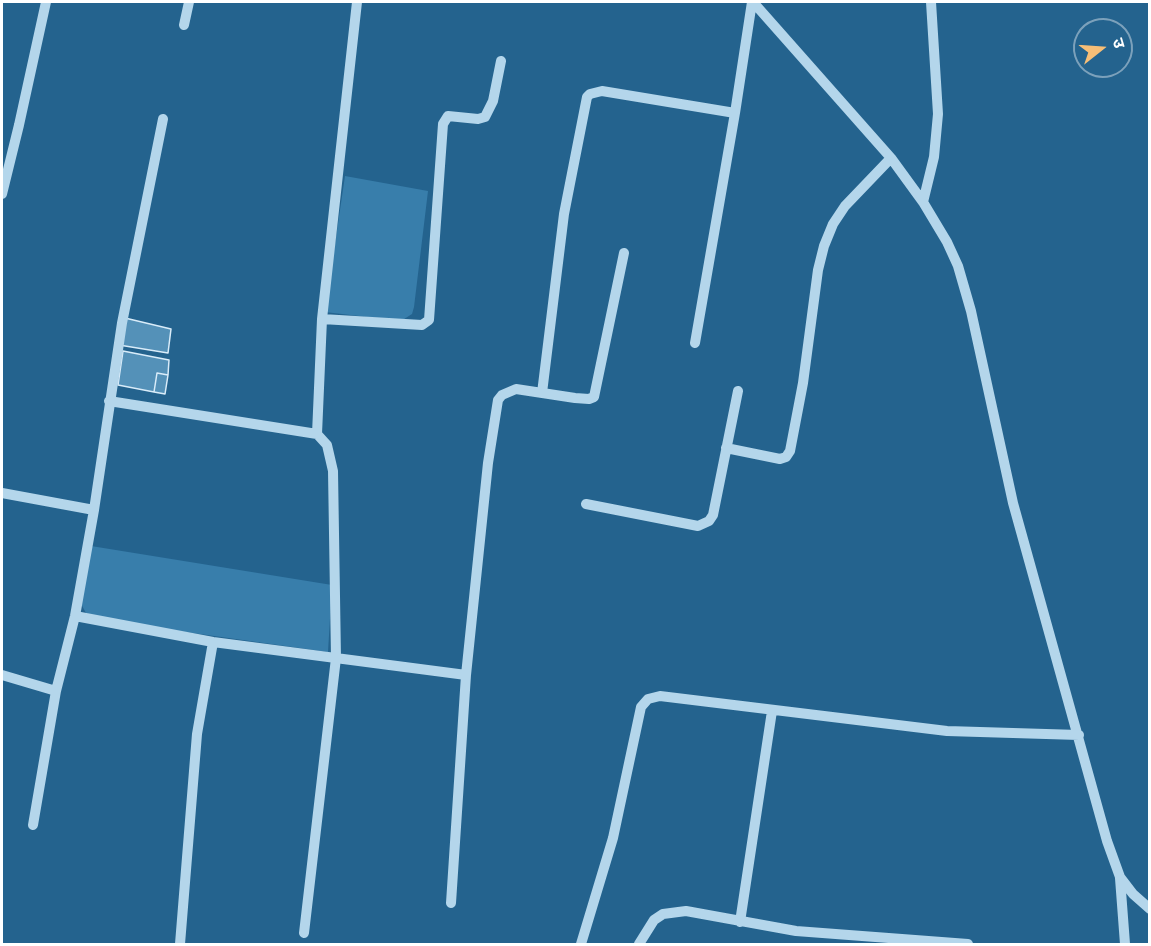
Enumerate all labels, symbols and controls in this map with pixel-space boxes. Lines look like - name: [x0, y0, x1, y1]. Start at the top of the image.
- north arrow: [1073, 18, 1133, 78]
- text: उ: [1108, 36, 1129, 50]

